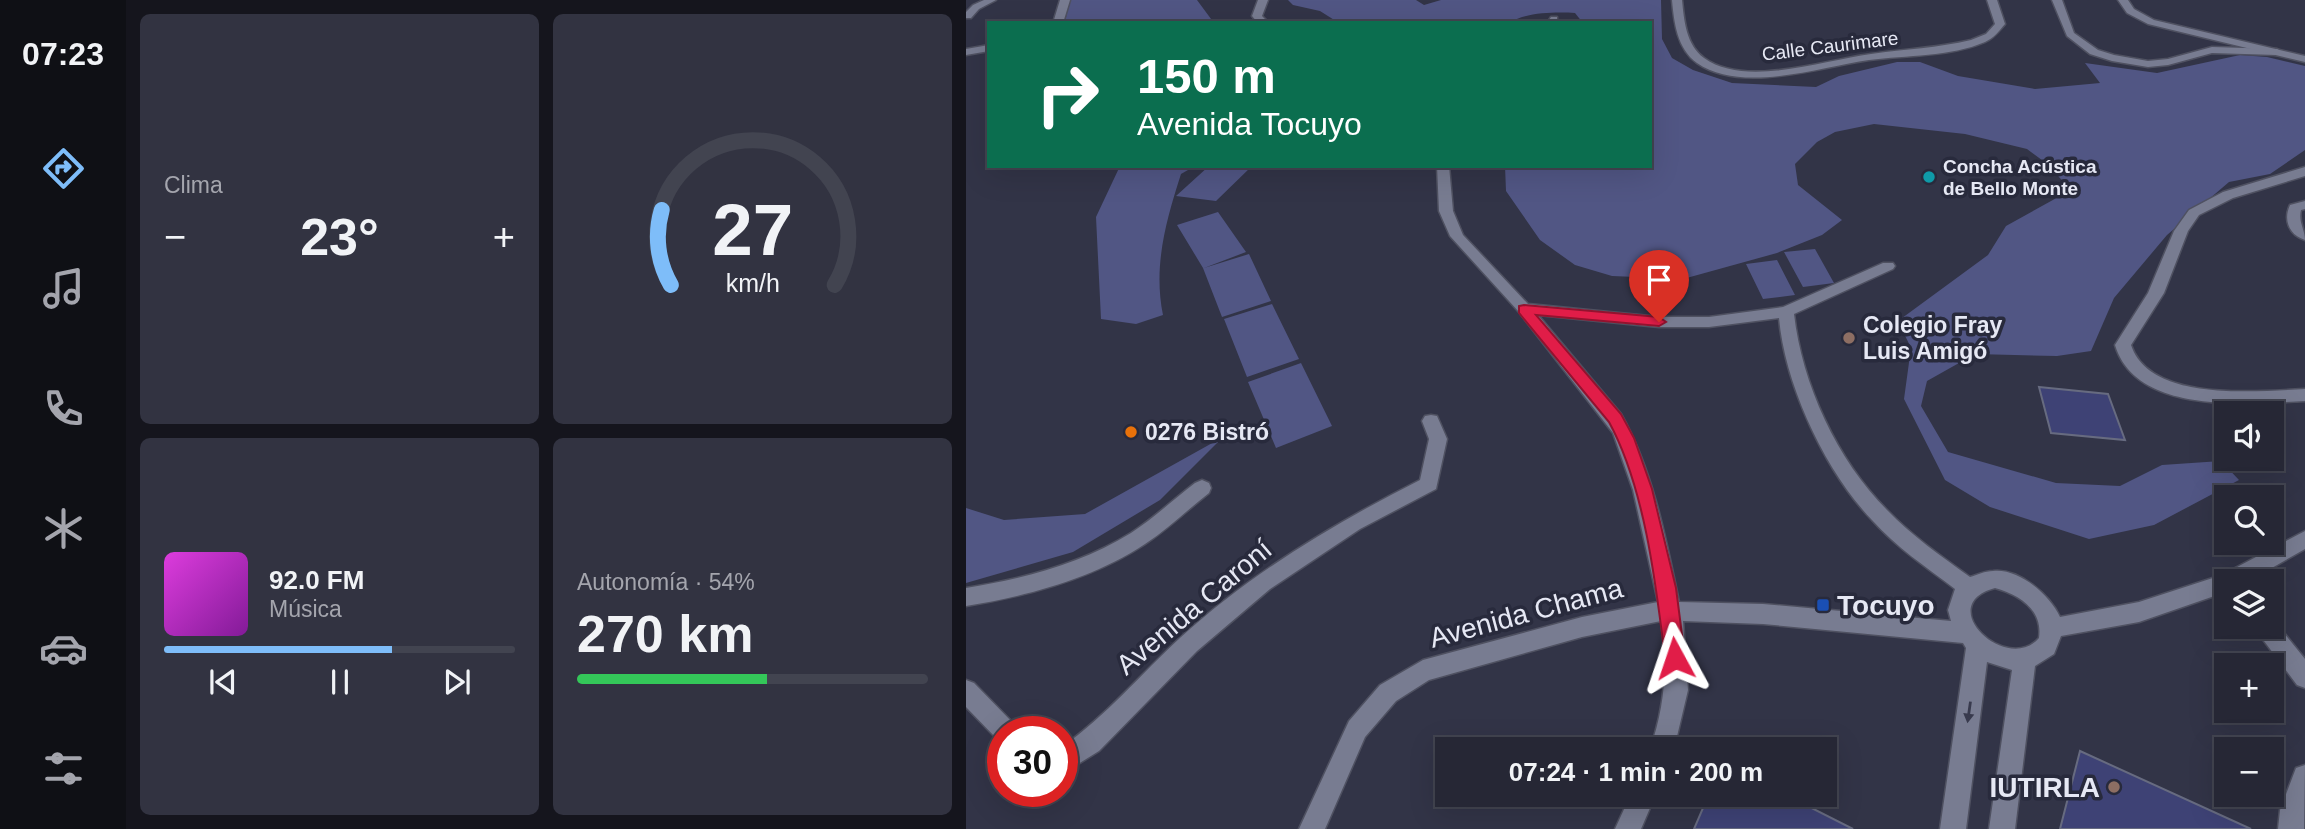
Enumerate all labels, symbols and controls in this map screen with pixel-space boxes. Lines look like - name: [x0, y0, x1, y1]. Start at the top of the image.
- street label: Calle Caurimare: [1761, 27, 1899, 65]
- text: 07:23: [22, 36, 104, 72]
- icon: right: [1022, 49, 1113, 140]
- text: 150 m: [1137, 49, 1276, 103]
- text: Avenida Tocuyo: [1137, 106, 1362, 142]
- icon: directions: [39, 144, 88, 193]
- place label: Concha Acústica de Bello Monte: [1943, 156, 2097, 199]
- marker: Concha Acústica de Bello Monte: [1921, 169, 1937, 185]
- text: Clima: [164, 172, 223, 198]
- text: 27: [712, 189, 793, 270]
- text: 23°: [300, 208, 379, 266]
- text: −: [164, 216, 186, 258]
- text: +: [493, 216, 515, 258]
- pin: [1629, 250, 1689, 322]
- icon: arrive: [1640, 261, 1678, 299]
- icon: music: [39, 264, 88, 313]
- text: km/h: [725, 269, 780, 297]
- place label: Colegio Fray Luis Amigó: [1863, 312, 2003, 364]
- marker: Colegio Fray Luis Amigó: [1841, 330, 1857, 346]
- icon: phone: [39, 384, 88, 433]
- map controls: [2214, 401, 2284, 807]
- button: sound: [2214, 401, 2284, 471]
- place label: 0276 Bistró: [1145, 419, 1269, 445]
- marker: 0276 Bistró: [1123, 424, 1139, 440]
- button: search: [2214, 485, 2284, 555]
- icon: climate: [39, 504, 88, 553]
- street label: Avenida Caroní: [1110, 533, 1278, 681]
- text: 92.0 FM: [269, 565, 364, 595]
- text: Autonomía · 54%: [577, 569, 755, 595]
- button: layers: [2214, 569, 2284, 639]
- street label: Avenida Chama: [1426, 572, 1626, 654]
- place label: Tocuyo: [1837, 590, 1934, 621]
- text: Música: [269, 596, 342, 622]
- marker: Tocuyo: [1815, 597, 1831, 613]
- text: 270 km: [577, 605, 753, 663]
- position arrow: [1638, 621, 1712, 695]
- icon: car: [39, 624, 88, 673]
- button: +: [2214, 653, 2284, 723]
- icon: previous: [204, 663, 242, 701]
- icon: pause: [321, 663, 359, 701]
- icon: next: [438, 663, 476, 701]
- one-way arrow: [1963, 701, 1974, 723]
- speed limit sign: 30: [987, 716, 1078, 807]
- button: −: [2214, 737, 2284, 807]
- icon: filters: [39, 744, 88, 793]
- text: 07:24 · 1 min · 200 m: [1509, 757, 1763, 787]
- place label: IUTIRLA: [1990, 772, 2100, 803]
- marker: IUTIRLA: [2106, 779, 2122, 795]

